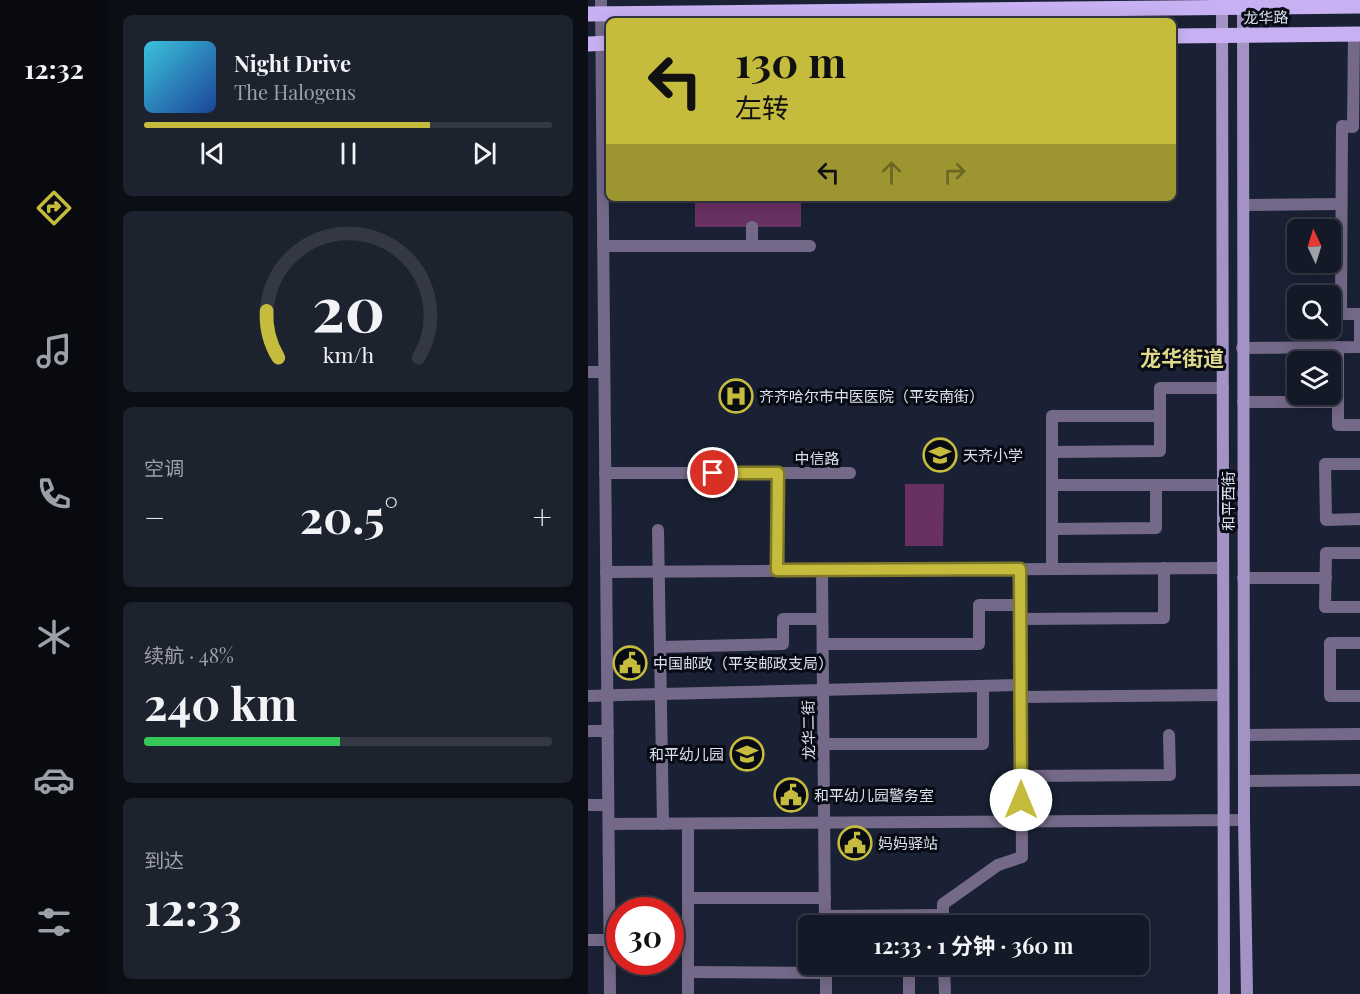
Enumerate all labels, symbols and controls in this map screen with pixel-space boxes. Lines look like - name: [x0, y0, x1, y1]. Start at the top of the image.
- street label: 龙华路: [1243, 7, 1289, 27]
- text: 130 m: [735, 33, 846, 89]
- icon: left: [636, 42, 714, 120]
- text: Night Drive: [234, 48, 351, 78]
- text: 12:32: [24, 50, 84, 86]
- text: The Halogens: [234, 78, 356, 105]
- text: 左转: [735, 89, 789, 125]
- icon: previous: [196, 137, 229, 170]
- icon: pause: [332, 137, 365, 170]
- icon: next: [468, 137, 501, 170]
- icon: left: [812, 156, 845, 189]
- icon: ahead: [875, 156, 908, 189]
- icon: right: [938, 156, 971, 189]
- icon: directions: [33, 187, 75, 229]
- north arrow: [1287, 219, 1341, 273]
- map controls: [1287, 219, 1341, 405]
- text: 20: [312, 264, 384, 348]
- button: search: [1287, 285, 1341, 339]
- icon: music: [33, 330, 75, 372]
- text: km/h: [322, 341, 374, 369]
- district label: 龙华街道: [1140, 343, 1224, 371]
- button: layers: [1287, 351, 1341, 405]
- hospital icon: 齐齐哈尔市中医医院（平安南街）: [718, 378, 754, 414]
- place label: 齐齐哈尔市中医医院（平安南街）: [759, 386, 984, 406]
- school or university icon: 天齐小学: [922, 437, 958, 473]
- place label: 天齐小学: [963, 445, 1023, 465]
- pin: [687, 447, 738, 498]
- street label: 中信路: [794, 448, 840, 468]
- text: 空调: [144, 454, 184, 481]
- icon: arrive: [696, 456, 729, 489]
- street label: 和平西街: [1218, 471, 1238, 531]
- icon: phone: [33, 473, 75, 515]
- text: 20.5°: [300, 485, 398, 545]
- text: −: [144, 494, 165, 538]
- text: +: [533, 494, 552, 538]
- icon: climate: [33, 616, 75, 658]
- text: 续航 · 48%: [144, 641, 234, 668]
- public building icon: 中国邮政（平安邮政支局）: [612, 645, 648, 681]
- place label: 中国邮政（平安邮政支局）: [653, 653, 833, 673]
- text: 240 km: [144, 672, 297, 732]
- street label: 龙华二街: [797, 700, 819, 760]
- school or university icon: 和平幼儿园: [729, 736, 765, 772]
- place label: 和平幼儿园: [649, 744, 724, 764]
- icon: car: [33, 759, 75, 801]
- position arrow: [989, 768, 1053, 832]
- public building icon: 和平幼儿园警务室: [773, 777, 809, 813]
- place label: 和平幼儿园警务室: [814, 785, 934, 805]
- public building icon: 妈妈驿站: [837, 825, 873, 861]
- place label: 妈妈驿站: [878, 833, 938, 853]
- text: 到达: [144, 846, 184, 873]
- text: 12:33: [144, 877, 242, 937]
- speed limit sign: 30: [606, 897, 684, 975]
- icon: filters: [33, 901, 75, 943]
- text: 12:33 · 1 分钟 · 360 m: [873, 930, 1074, 960]

